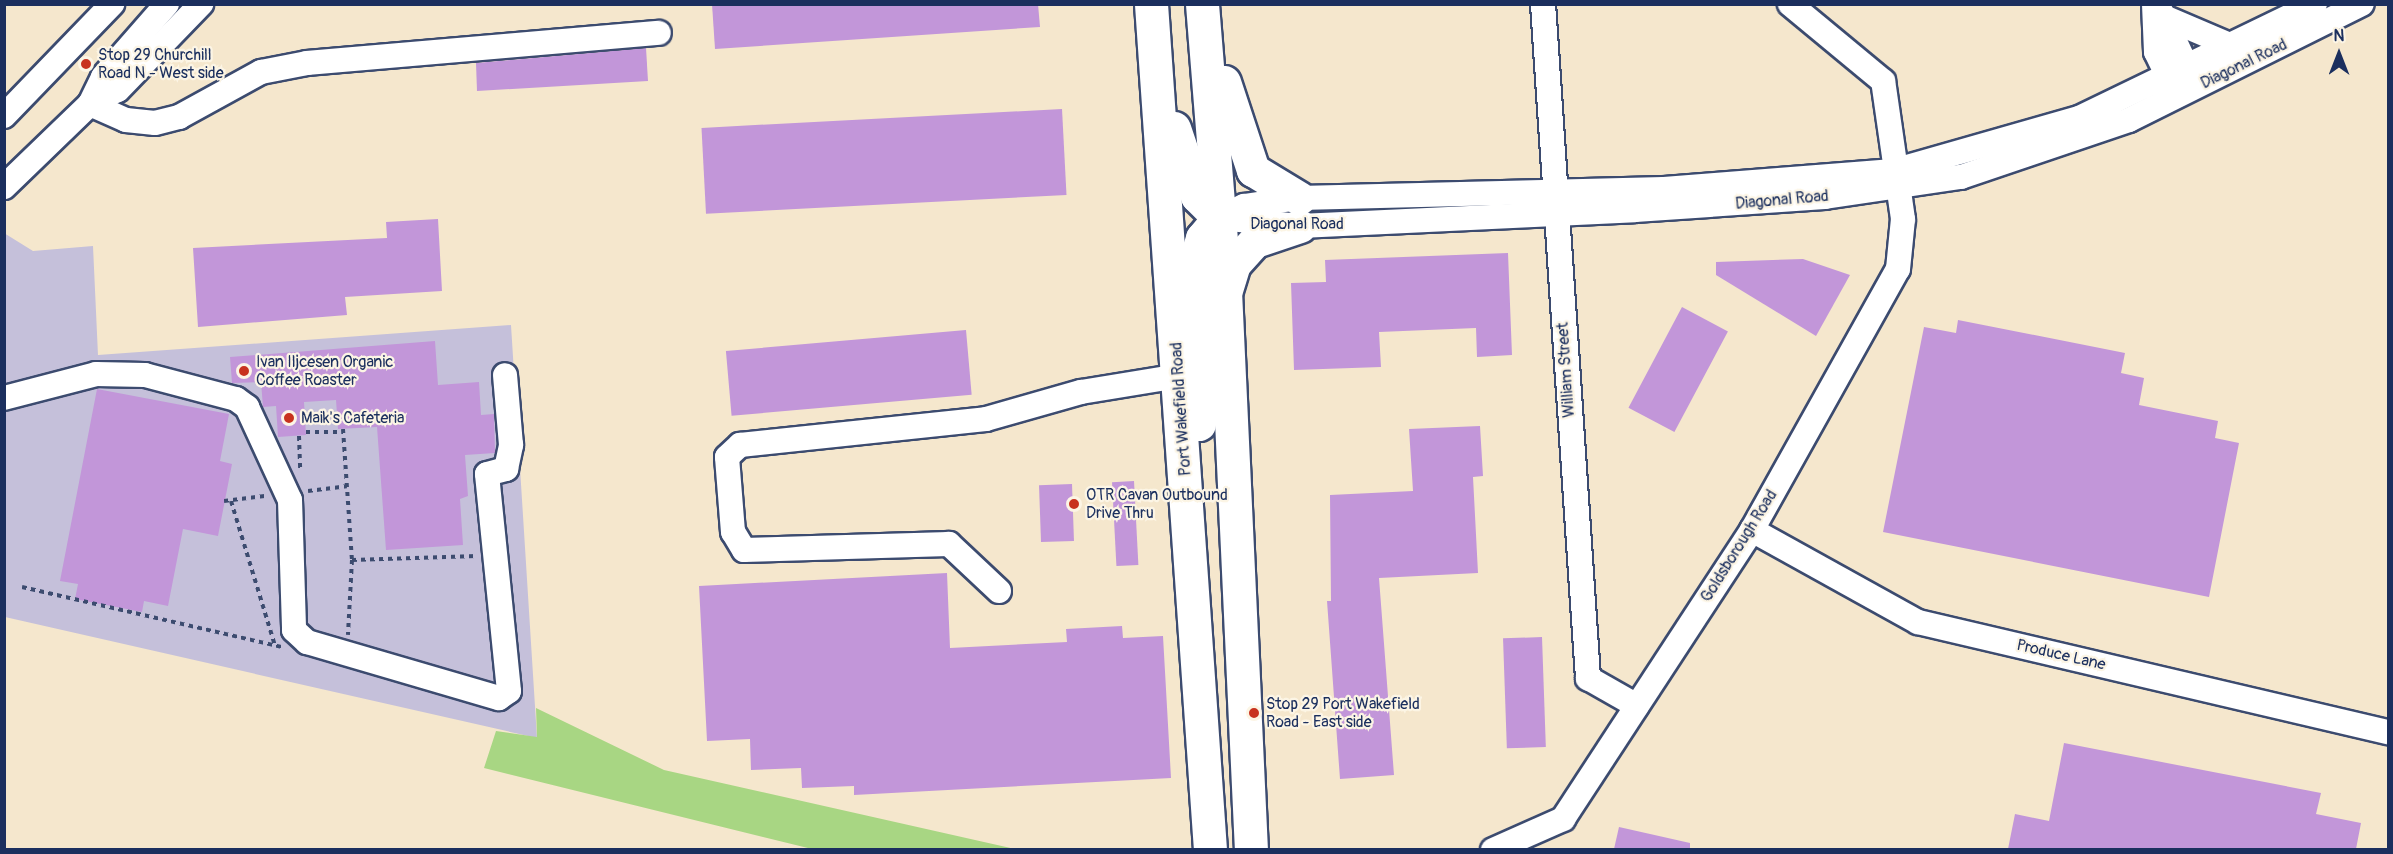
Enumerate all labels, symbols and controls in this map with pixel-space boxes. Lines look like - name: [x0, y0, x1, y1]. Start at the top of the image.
- north arrow: [2309, 24, 2369, 84]
- text: N: [2334, 26, 2344, 46]
- street label: Diagonal Road: [2198, 35, 2290, 93]
- place label: Stop 29 Churchill Road N - West side: [98, 45, 224, 83]
- marker: Stop 29 Churchill Road N - West side: [79, 57, 93, 71]
- street label: Diagonal Road: [1734, 186, 1830, 214]
- street label: Diagonal Road: [1250, 214, 1344, 234]
- street label: William Street: [1553, 322, 1579, 418]
- street label: Port Wakefield Road: [1167, 341, 1195, 477]
- place label: Ivan Iljcesen Organic Coffee Roaster: [256, 352, 393, 390]
- marker: Ivan Iljcesen Organic Coffee Roaster: [237, 364, 251, 378]
- place label: Maik's Cafeteria: [301, 408, 404, 428]
- marker: Maik's Cafeteria: [282, 411, 296, 425]
- place label: OTR Cavan Outbound Drive Thru: [1086, 485, 1228, 523]
- street label: Goldsborough Road: [1697, 486, 1781, 606]
- marker: OTR Cavan Outbound Drive Thru: [1067, 497, 1081, 511]
- street label: Produce Lane: [2015, 635, 2107, 675]
- place label: Stop 29 Port Wakefield Road - East side: [1266, 694, 1420, 732]
- marker: Stop 29 Port Wakefield Road - East side: [1247, 706, 1261, 720]

